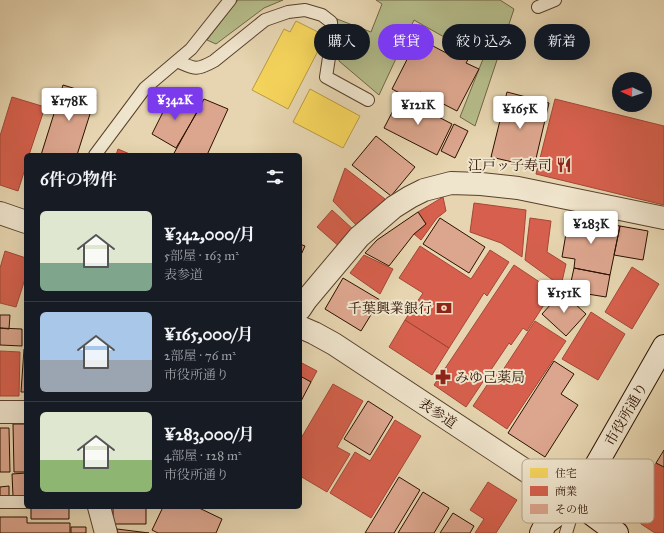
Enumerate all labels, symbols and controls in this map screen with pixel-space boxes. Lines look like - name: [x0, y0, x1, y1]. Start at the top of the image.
- chip: 購入: [314, 24, 370, 60]
- chip: 賃貸: [378, 24, 434, 60]
- chip: 絞り込み: [442, 24, 526, 60]
- chip: 新着: [534, 24, 590, 60]
- north arrow: [612, 72, 652, 112]
- map controls: [612, 72, 652, 112]
- pin: ¥342K: [147, 87, 203, 121]
- pin: ¥178K: [41, 88, 97, 122]
- text: ¥342K: [157, 92, 193, 108]
- pin: ¥121K: [390, 92, 446, 126]
- text: ¥178K: [51, 93, 87, 109]
- pin: ¥165K: [492, 96, 548, 130]
- text: ¥121K: [401, 97, 435, 113]
- text: ¥165K: [502, 101, 538, 117]
- restaurant icon: 江戸ッ子寿司: [555, 156, 573, 174]
- place label: 江戸ッ子寿司: [468, 157, 552, 174]
- icon: filters: [264, 166, 286, 188]
- text: 6件の物件: [40, 169, 117, 190]
- pin: ¥283K: [563, 211, 619, 245]
- text: ¥283K: [573, 216, 609, 232]
- text: ¥342,000/月: [164, 224, 256, 245]
- icon: home: [72, 227, 120, 275]
- text: 5部屋 · 163 m²: [164, 248, 239, 264]
- text: 表参道: [164, 267, 203, 283]
- pin: ¥151K: [536, 280, 592, 314]
- text: ¥151K: [547, 285, 581, 301]
- bank icon: 千葉興業銀行: [435, 299, 453, 317]
- place label: 千葉興業銀行: [348, 300, 432, 317]
- text: ¥165,000/月: [164, 324, 254, 345]
- icon: home: [72, 328, 120, 376]
- text: 2部屋 · 76 m²: [164, 348, 236, 364]
- text: 市役所通り: [164, 367, 229, 383]
- pharmacy icon: みゆ己薬局: [434, 368, 452, 386]
- place label: みゆ己薬局: [455, 369, 525, 386]
- street label: 市役所通り: [602, 380, 651, 449]
- street label: 表参道: [416, 395, 460, 432]
- text: ¥283,000/月: [164, 424, 255, 445]
- icon: home: [72, 428, 120, 476]
- text: 4部屋 · 128 m²: [164, 448, 242, 464]
- legend: [522, 459, 654, 523]
- text: 市役所通り: [164, 467, 229, 483]
- text: 住宅: [555, 467, 577, 480]
- text: 商業: [555, 485, 577, 498]
- text: その他: [555, 503, 588, 516]

